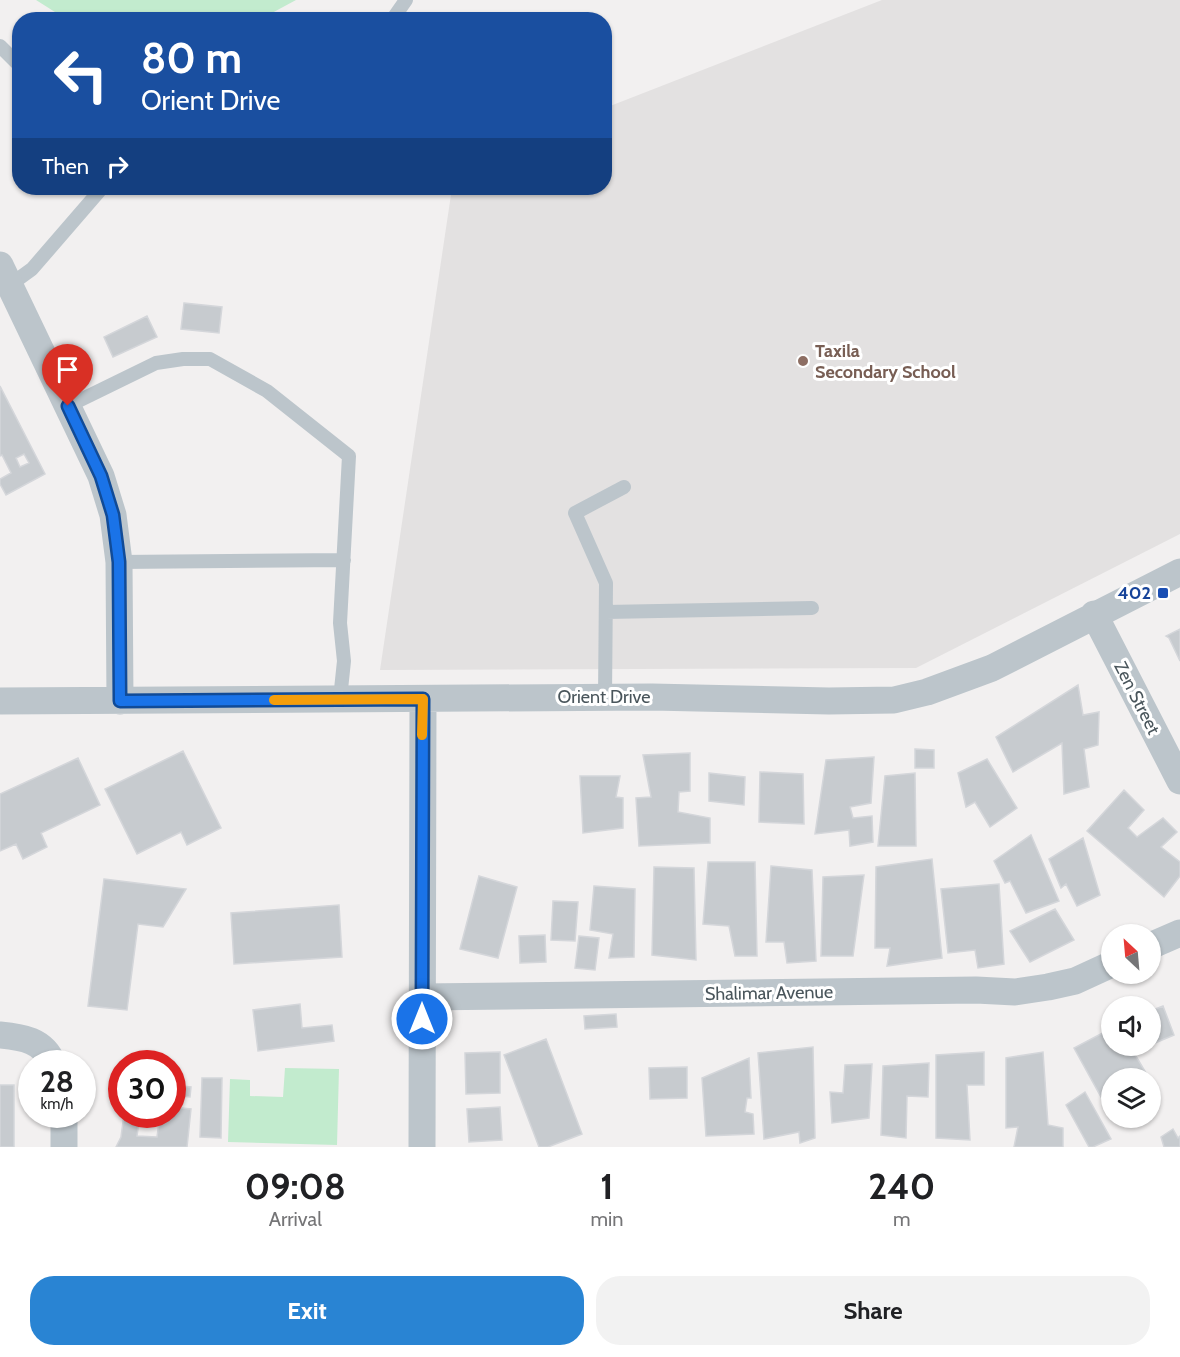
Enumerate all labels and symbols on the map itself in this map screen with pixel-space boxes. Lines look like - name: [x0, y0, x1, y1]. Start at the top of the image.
- place label: Taxila Secondary School: [815, 340, 956, 383]
- pin: [42, 344, 93, 406]
- marker: Taxila Secondary School: [796, 354, 810, 368]
- place label: 402: [1118, 582, 1151, 604]
- marker: 402: [1156, 586, 1170, 600]
- street label: Zen Street: [1109, 658, 1165, 738]
- street label: Orient Drive: [558, 686, 650, 708]
- north arrow: [1101, 924, 1161, 984]
- street label: Shalimar Avenue: [705, 981, 833, 1005]
- position arrow: [390, 987, 454, 1051]
- speed limit sign: 30: [108, 1050, 186, 1128]

